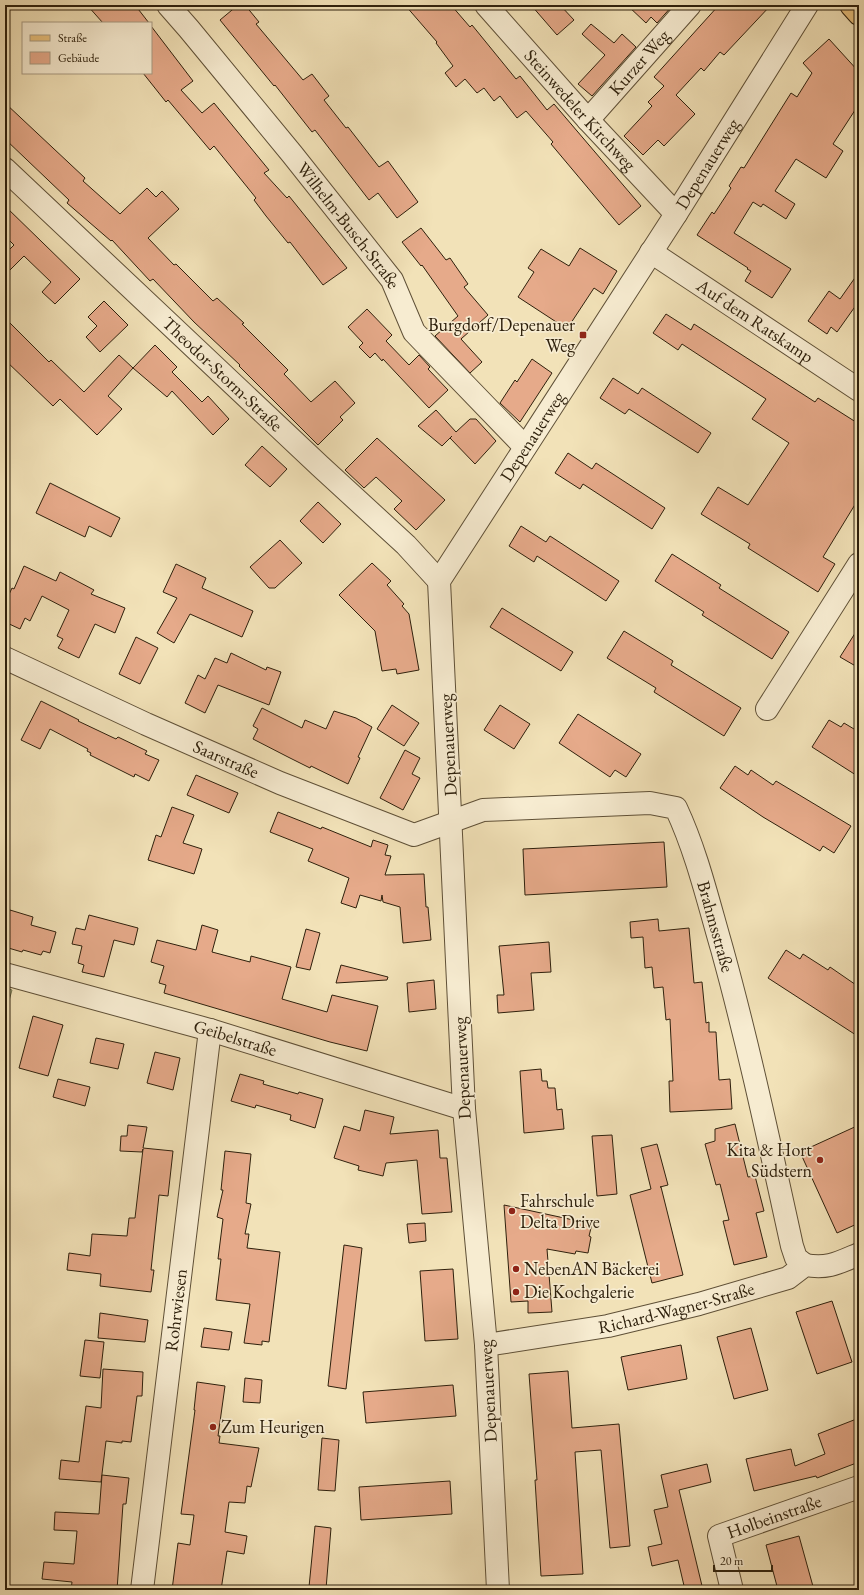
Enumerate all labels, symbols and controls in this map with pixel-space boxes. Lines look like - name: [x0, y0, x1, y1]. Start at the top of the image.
- legend: [22, 22, 152, 74]
- street label: Kurzer Weg: [603, 24, 674, 100]
- text: Straße: [58, 30, 87, 46]
- street label: Steinwedeler Kirchweg: [520, 44, 641, 175]
- text: Gebäude: [58, 50, 100, 66]
- street label: Depenauerweg: [670, 114, 744, 213]
- street label: Wilhelm-Busch-Straße: [292, 157, 406, 292]
- street label: Auf dem Ratskamp: [692, 273, 818, 368]
- street label: Theodor-Storm-Straße: [158, 311, 288, 436]
- place label: Burgdorf/Depenauer Weg: [428, 313, 575, 357]
- marker: Burgdorf/Depenauer Weg: [578, 330, 588, 340]
- street label: Depenauerweg: [494, 387, 570, 486]
- street label: Depenauerweg: [433, 693, 462, 797]
- street label: Saarstraße: [190, 734, 263, 783]
- street label: Brahmsstraße: [692, 878, 740, 975]
- street label: Geibelstraße: [191, 1014, 280, 1061]
- street label: Depenauerweg: [447, 1016, 476, 1120]
- place label: Kita & Hort Südstern: [727, 1138, 812, 1182]
- marker: Kita & Hort Südstern: [815, 1155, 825, 1165]
- place label: Fahrschule Delta Drive: [520, 1189, 600, 1233]
- marker: Fahrschule Delta Drive: [507, 1206, 517, 1216]
- place label: NebenAN Bäckerei: [524, 1257, 660, 1280]
- marker: NebenAN Bäckerei: [511, 1264, 521, 1274]
- street label: Rohrwiesen: [159, 1267, 192, 1353]
- street label: Richard-Wagner-Straße: [597, 1276, 757, 1338]
- place label: Die Kochgalerie: [524, 1280, 634, 1303]
- marker: Die Kochgalerie: [511, 1287, 521, 1297]
- street label: Depenauerweg: [473, 1339, 502, 1443]
- place label: Zum Heurigen: [221, 1415, 325, 1438]
- marker: Zum Heurigen: [208, 1422, 218, 1432]
- street label: Holbeinstraße: [724, 1489, 824, 1543]
- scale bar: [714, 1547, 772, 1573]
- text: 20 m: [720, 1553, 744, 1569]

